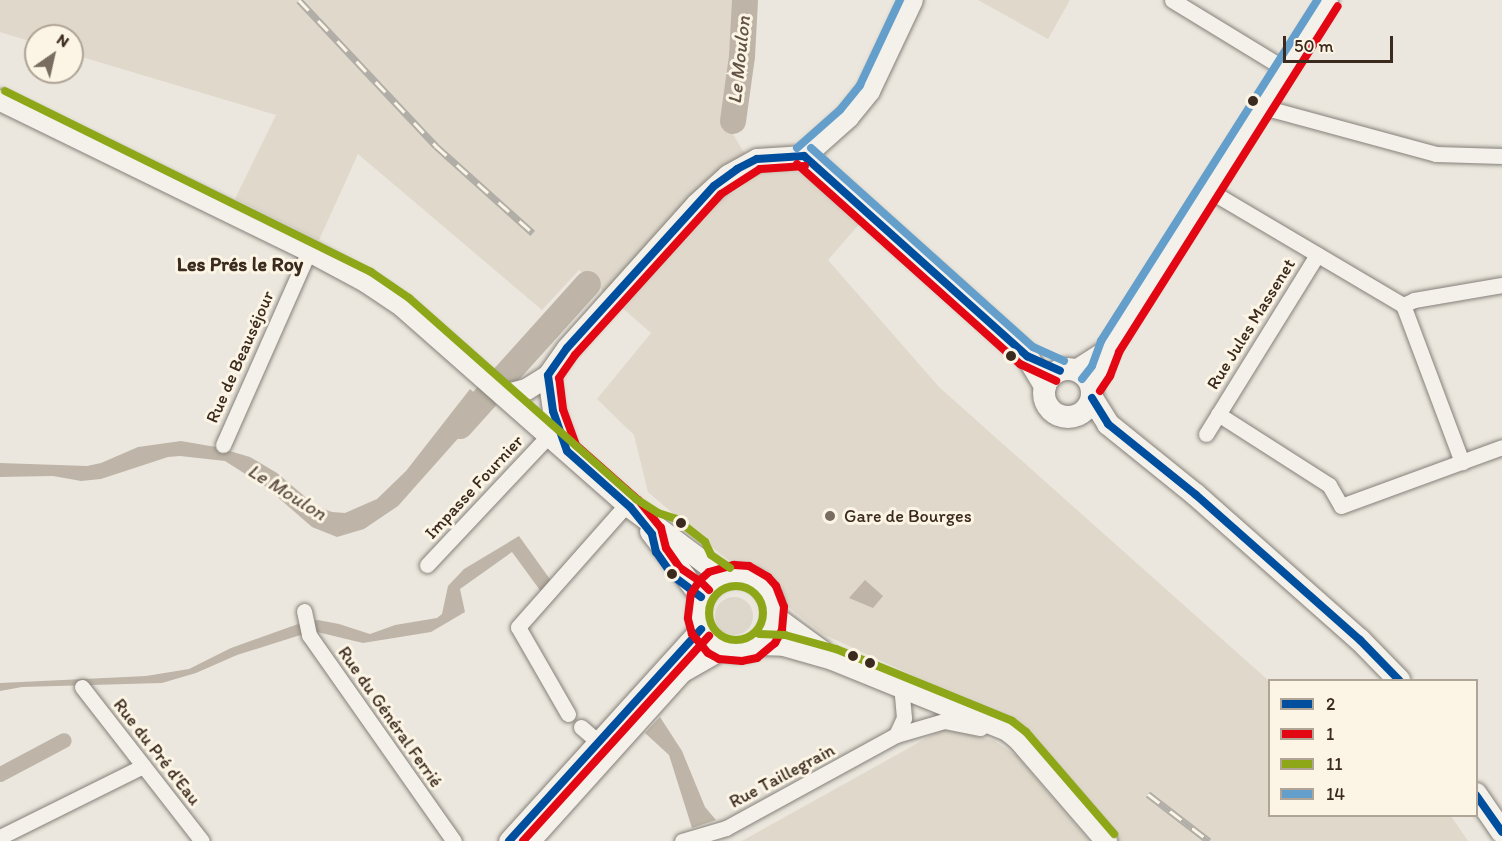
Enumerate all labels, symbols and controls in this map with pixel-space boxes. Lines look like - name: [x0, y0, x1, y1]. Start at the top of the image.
- water label: Le Moulon: [722, 15, 756, 105]
- north arrow: [24, 24, 84, 84]
- scale bar: [1286, 24, 1396, 62]
- text: N: [53, 29, 73, 51]
- text: 50 m: [1294, 35, 1334, 57]
- unlabelled marker: [1247, 95, 1259, 107]
- district label: Les Prés le Roy: [177, 252, 303, 276]
- street label: Rue Jules Massenet: [1202, 254, 1300, 394]
- street label: Rue de Beauséjour: [201, 288, 279, 426]
- unlabelled marker: [1005, 350, 1017, 362]
- street label: Impasse Fournier: [421, 431, 527, 543]
- water label: Le Moulon: [244, 459, 330, 525]
- place label: Gare de Bourges: [844, 505, 972, 527]
- marker: Gare de Bourges: [821, 507, 839, 525]
- unlabelled marker: [675, 517, 687, 529]
- unlabelled marker: [666, 568, 678, 580]
- street label: Rue du Général Ferrié: [333, 642, 447, 792]
- unlabelled marker: [847, 650, 859, 662]
- unlabelled marker: [864, 657, 876, 669]
- legend: [1268, 679, 1478, 817]
- text: 2: [1326, 693, 1335, 715]
- street label: Rue du Pré d'Eau: [109, 694, 205, 810]
- text: 1: [1326, 723, 1334, 745]
- street label: Rue Taillegrain: [726, 740, 838, 812]
- text: 11: [1326, 753, 1343, 775]
- text: 14: [1326, 783, 1345, 805]

